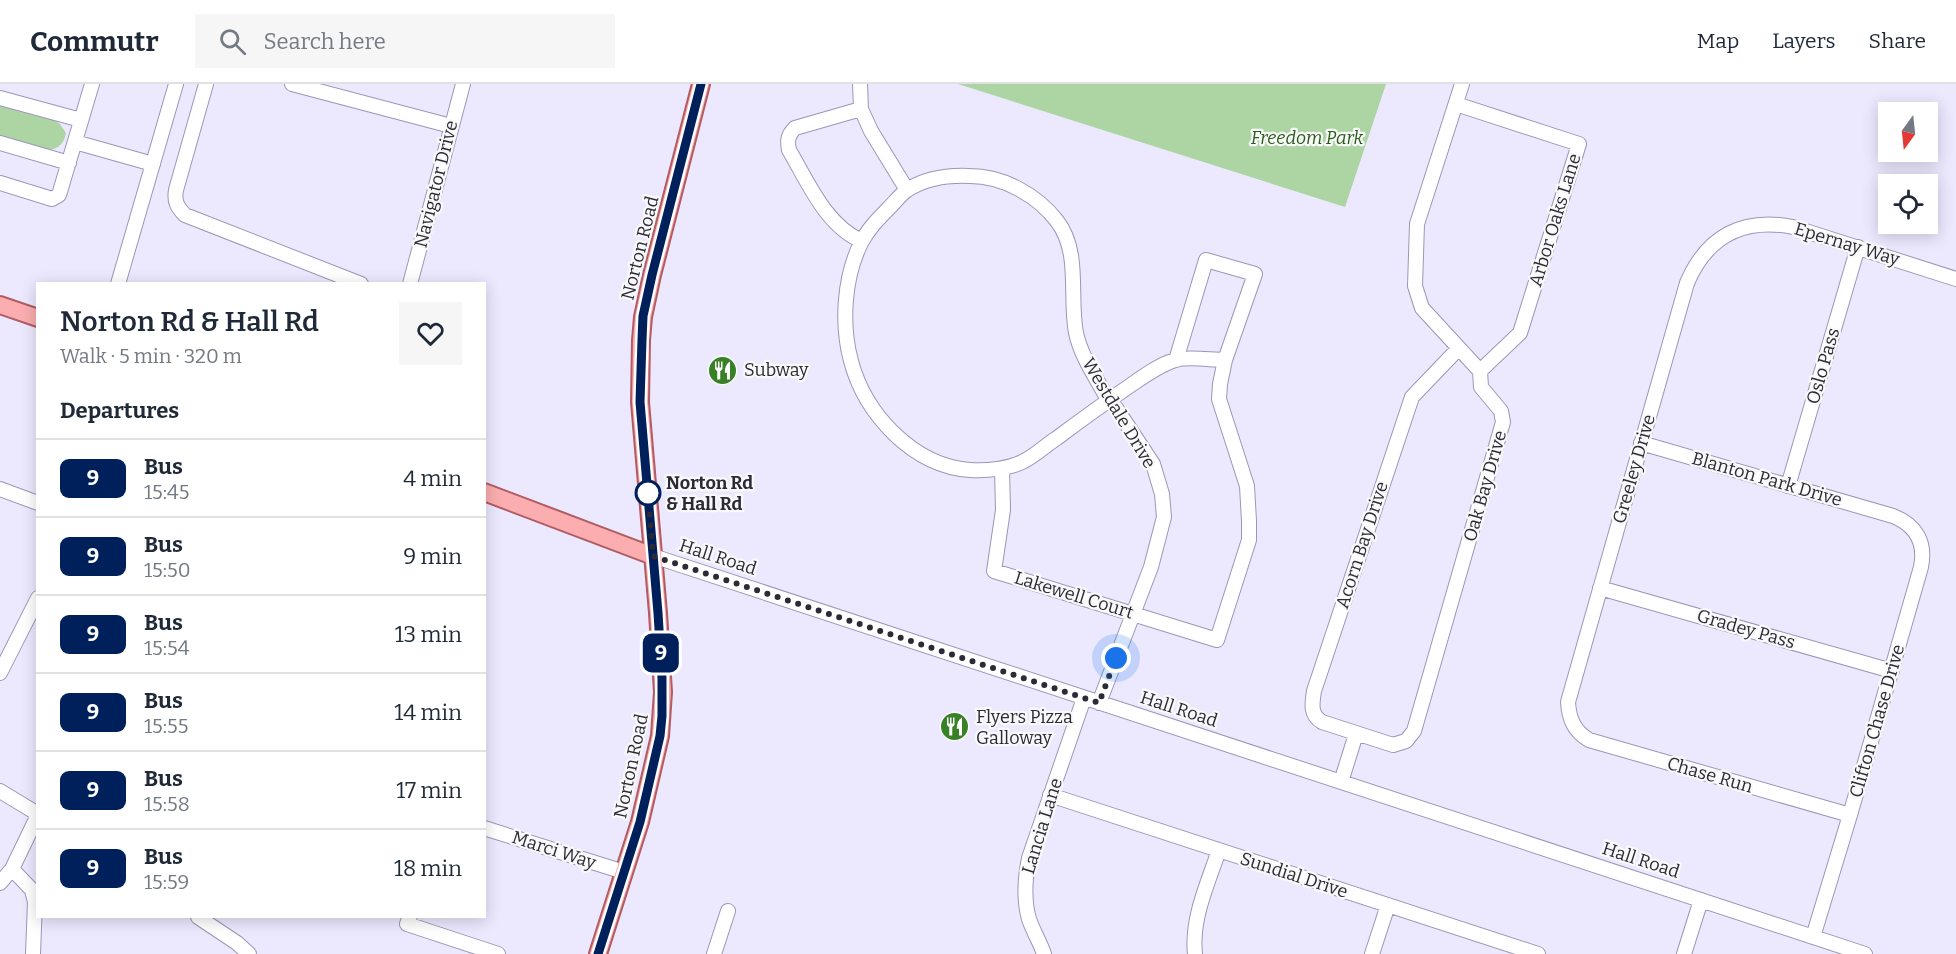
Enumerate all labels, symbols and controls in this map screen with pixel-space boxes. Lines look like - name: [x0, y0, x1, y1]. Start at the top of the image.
- search box: [195, 14, 615, 68]
- text: Commutr: [30, 25, 159, 58]
- icon: search: [216, 25, 249, 58]
- text: Search here: [264, 28, 386, 55]
- text: Map: [1697, 28, 1739, 54]
- text: Layers: [1772, 28, 1836, 54]
- text: Share: [1869, 28, 1926, 54]
- north arrow: [1878, 102, 1938, 162]
- map controls: [1878, 102, 1938, 234]
- street label: Navigator Drive: [410, 118, 462, 250]
- park label: Freedom Park: [1251, 127, 1364, 149]
- street label: Arbor Oaks Lane: [1524, 151, 1586, 289]
- button: locate: [1878, 174, 1938, 234]
- street label: Norton Road: [616, 194, 664, 302]
- street label: Epernay Way: [1792, 218, 1903, 271]
- button: heart: [399, 302, 462, 365]
- text: Norton Rd & Hall Rd: [60, 305, 319, 338]
- street label: Oslo Pass: [1802, 325, 1844, 407]
- text: Walk · 5 min · 320 m: [60, 344, 242, 368]
- restaurant icon: Subway: [707, 354, 739, 386]
- street label: Westdale Drive: [1077, 354, 1161, 472]
- place label: Subway: [744, 359, 809, 381]
- text: Departures: [60, 397, 179, 424]
- street label: Greeley Drive: [1608, 412, 1660, 526]
- street label: Oak Bay Drive: [1459, 428, 1511, 544]
- street label: Blanton Park Drive: [1689, 447, 1845, 511]
- text: Bus: [144, 453, 183, 480]
- text: 9: [87, 465, 99, 491]
- text: 4 min: [403, 465, 462, 492]
- place label: Norton Rd & Hall Rd: [666, 472, 753, 515]
- street label: Acorn Bay Drive: [1331, 479, 1393, 611]
- text: 15:45: [144, 480, 189, 504]
- marker: Norton Rd & Hall Rd: [635, 480, 661, 506]
- text: Bus: [144, 531, 183, 558]
- street label: Hall Road: [676, 534, 760, 580]
- text: 9: [87, 543, 99, 569]
- text: 9 min: [403, 543, 462, 570]
- text: 15:50: [144, 558, 191, 582]
- street label: Lakewell Court: [1012, 566, 1137, 624]
- street label: Gradey Pass: [1694, 604, 1798, 654]
- text: Bus: [144, 609, 183, 636]
- text: 9: [87, 621, 99, 647]
- text: 13 min: [395, 621, 462, 648]
- line badge: 9: [642, 634, 680, 672]
- text: 15:54: [144, 636, 189, 660]
- text: 9: [655, 640, 667, 666]
- street label: Clifton Chase Drive: [1845, 642, 1909, 800]
- your location: [1101, 643, 1131, 673]
- street label: Hall Road: [1137, 686, 1221, 732]
- text: Bus: [144, 687, 183, 714]
- text: 9: [87, 699, 99, 725]
- text: 14 min: [394, 699, 462, 726]
- place label: Flyers Pizza Galloway: [976, 706, 1073, 749]
- street label: Norton Road: [609, 711, 653, 820]
- restaurant icon: Flyers Pizza Galloway: [939, 711, 971, 743]
- text: 15:55: [144, 714, 188, 738]
- street label: Chase Run: [1665, 752, 1756, 798]
- text: Bus: [144, 765, 183, 792]
- street label: Lancia Lane: [1017, 775, 1067, 877]
- text: 9: [87, 777, 99, 803]
- text: 17 min: [396, 777, 462, 804]
- text: 15:58: [144, 792, 190, 816]
- street label: Marci Way: [509, 826, 599, 874]
- street label: Hall Road: [1599, 837, 1683, 883]
- text: Bus: [144, 843, 183, 870]
- street label: Sundial Drive: [1237, 847, 1351, 903]
- text: 9: [87, 855, 99, 881]
- text: 18 min: [394, 855, 462, 882]
- text: 15:59: [144, 870, 189, 894]

